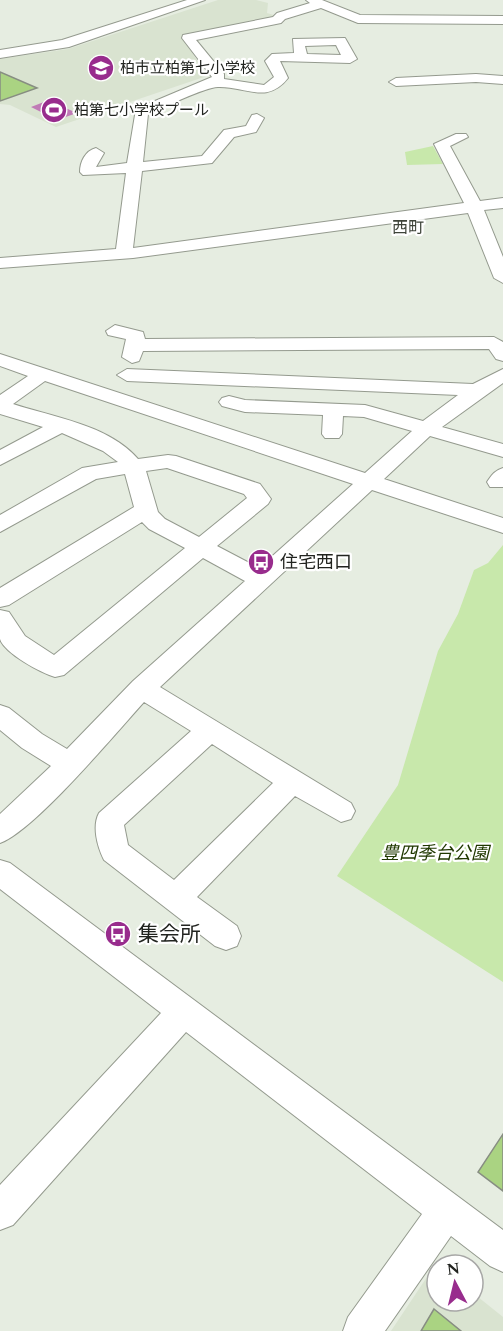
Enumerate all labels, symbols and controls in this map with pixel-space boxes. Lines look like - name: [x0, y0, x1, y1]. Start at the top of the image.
- school or university icon: 柏市立柏第七小学校: [86, 53, 116, 83]
- place label: 柏市立柏第七小学校: [120, 57, 255, 80]
- sports icon: 柏第七小学校プール: [39, 95, 69, 125]
- place label: 柏第七小学校プール: [74, 99, 209, 122]
- district label: 西町: [392, 216, 424, 240]
- bus stop icon: 住宅西口: [246, 547, 276, 577]
- place label: 住宅西口: [280, 549, 352, 576]
- park label: 豊四季台公園: [381, 840, 492, 867]
- bus stop icon: 集会所: [103, 919, 133, 949]
- place label: 集会所: [138, 919, 201, 951]
- north arrow: [425, 1253, 485, 1313]
- text: N: [445, 1256, 461, 1282]

